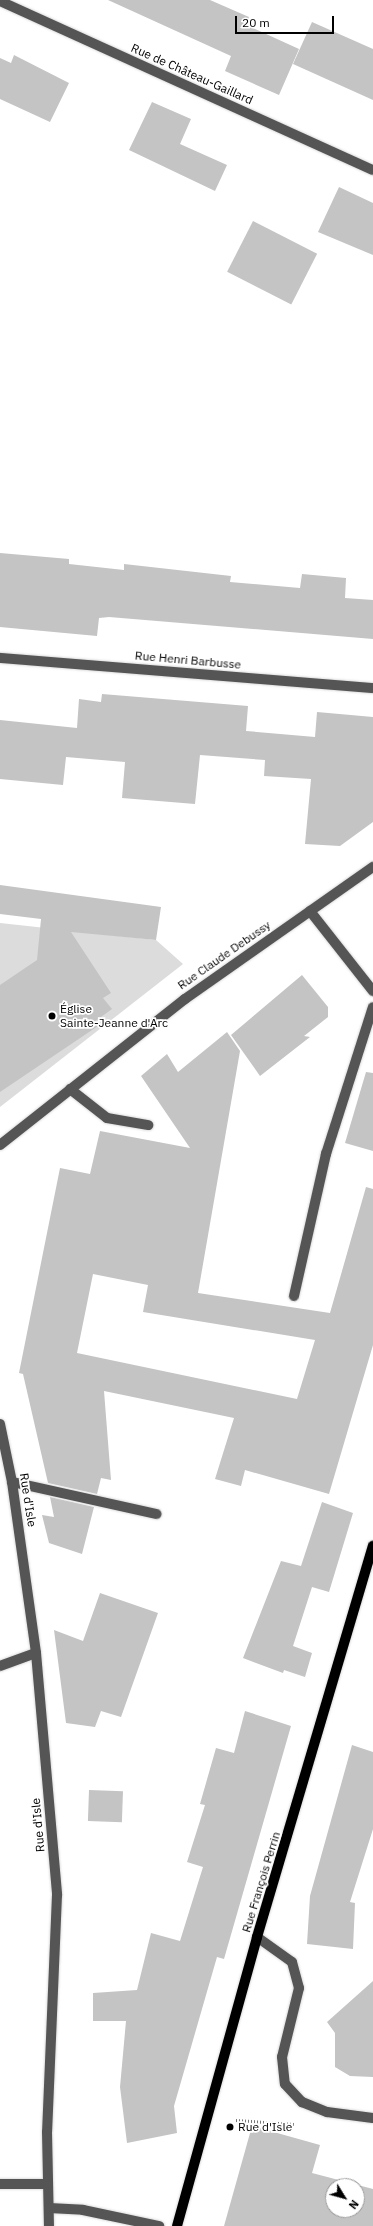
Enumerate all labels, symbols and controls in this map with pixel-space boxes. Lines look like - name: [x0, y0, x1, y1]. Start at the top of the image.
- scale bar: [237, 8, 336, 34]
- text: 20 m: [242, 15, 270, 30]
- street label: Rue de Château-Gaillard: [129, 41, 255, 107]
- street label: Rue Henri Barbusse: [134, 648, 242, 672]
- street label: Rue Claude Debussy: [175, 918, 273, 992]
- place label: Église Sainte-Jeanne d'Arc: [60, 1002, 168, 1030]
- marker: Église Sainte-Jeanne d'Arc: [47, 1011, 57, 1021]
- street label: Rue d'Isle: [17, 1472, 39, 1528]
- street label: Rue d'Isle: [28, 1797, 48, 1853]
- street label: Rue François Perrin: [239, 1830, 283, 1934]
- place label: Rue d'Isle: [238, 2120, 292, 2134]
- marker: Rue d'Isle: [225, 2122, 235, 2132]
- north arrow: [325, 2178, 365, 2218]
- text: N: [346, 2197, 362, 2212]

